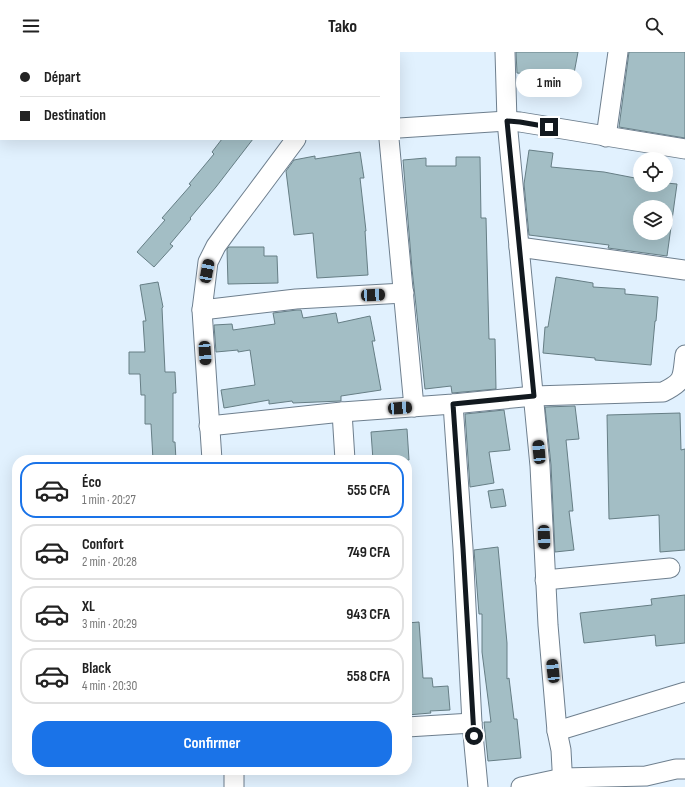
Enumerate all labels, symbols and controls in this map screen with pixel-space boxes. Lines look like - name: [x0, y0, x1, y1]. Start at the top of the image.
- icon: menu: [20, 15, 42, 37]
- icon: search: [643, 15, 665, 37]
- text: Tako: [328, 16, 357, 37]
- text: Départ: [44, 68, 81, 87]
- callout: 1 min: [516, 69, 582, 97]
- text: 1 min: [537, 75, 561, 91]
- text: Destination: [44, 106, 106, 125]
- route end: [540, 118, 558, 136]
- map controls: [633, 152, 673, 240]
- button: locate: [633, 152, 673, 192]
- button: layers: [633, 200, 673, 240]
- car: [199, 258, 215, 284]
- car: [361, 288, 385, 302]
- car: [198, 341, 212, 365]
- car: [388, 401, 412, 415]
- car: [532, 440, 546, 464]
- icon: car: [34, 472, 70, 508]
- text: Éco: [82, 473, 101, 492]
- text: 555 CFA: [347, 481, 390, 500]
- text: 1 min · 20:27: [82, 492, 136, 508]
- car: [538, 525, 550, 549]
- icon: car: [34, 534, 70, 570]
- text: Confort: [82, 535, 124, 554]
- text: 749 CFA: [347, 543, 390, 562]
- text: 2 min · 20:28: [82, 554, 137, 570]
- icon: car: [34, 596, 70, 632]
- text: XL: [82, 597, 95, 616]
- text: 943 CFA: [346, 605, 390, 624]
- text: 3 min · 20:29: [82, 616, 137, 632]
- icon: car: [34, 658, 70, 694]
- car: [546, 658, 560, 684]
- text: Black: [82, 659, 111, 678]
- text: 558 CFA: [347, 667, 390, 686]
- text: 4 min · 20:30: [82, 678, 137, 694]
- button: Confirmer: [32, 721, 392, 767]
- route start: [465, 727, 483, 745]

